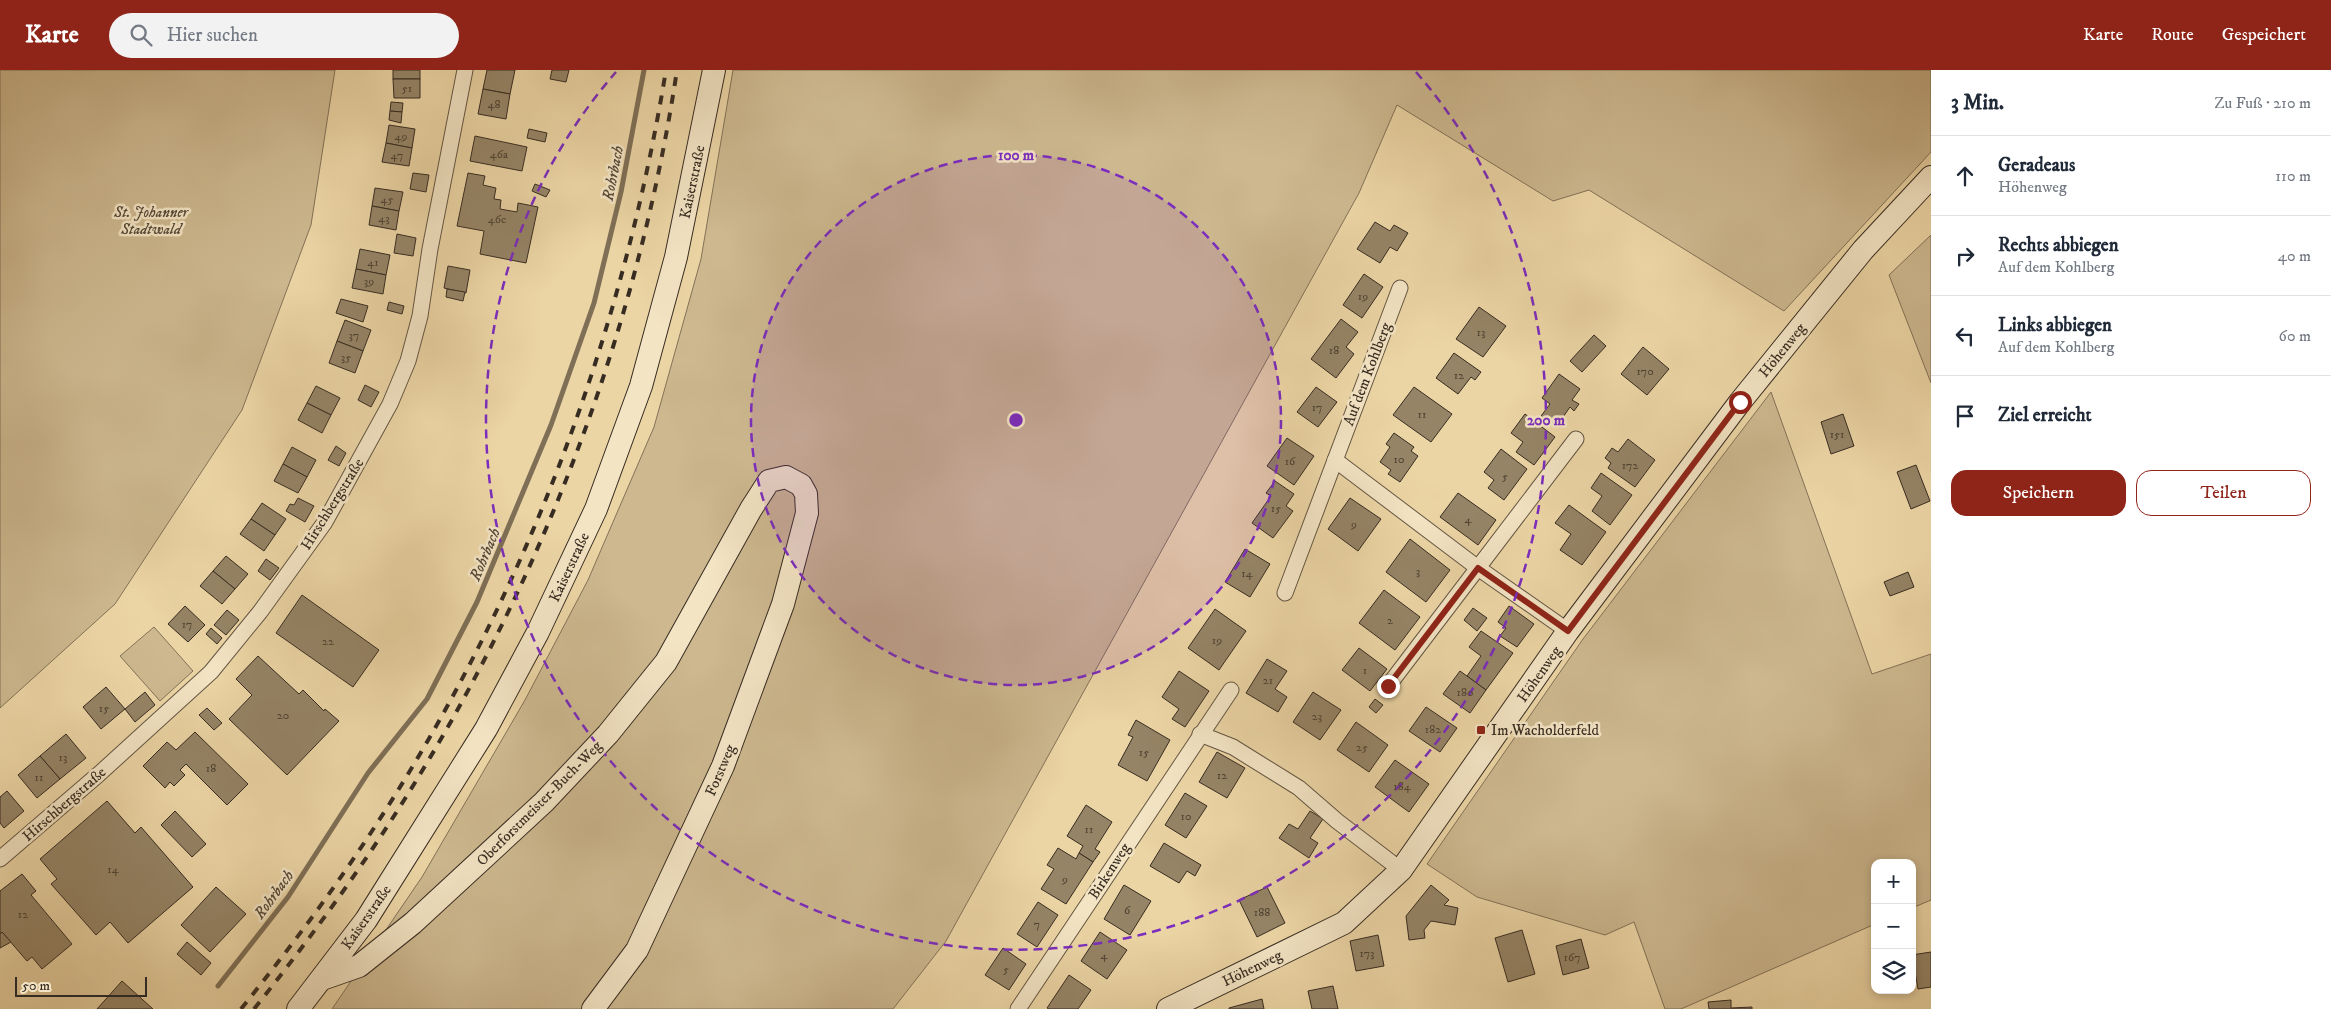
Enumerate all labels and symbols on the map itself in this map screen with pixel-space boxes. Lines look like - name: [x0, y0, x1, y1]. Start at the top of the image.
- house number: 51: [402, 81, 412, 96]
- house number: 48: [488, 97, 500, 112]
- house number: 49: [395, 129, 407, 144]
- water label: Rohrbach: [598, 144, 628, 203]
- street label: Kaiserstraße: [675, 144, 710, 221]
- text: 100 m: [998, 146, 1035, 165]
- house number: 46a: [490, 147, 509, 162]
- house number: 47: [391, 148, 403, 163]
- house number: 45: [381, 192, 393, 207]
- park label: St. Johanner Stadtwald: [113, 203, 190, 239]
- house number: 43: [378, 211, 390, 226]
- house number: 46c: [488, 212, 506, 227]
- house number: 41: [367, 255, 379, 270]
- house number: 39: [364, 274, 374, 289]
- house number: 19: [1358, 289, 1368, 304]
- street label: Auf dem Kohlberg: [1339, 319, 1396, 429]
- street label: Höhenweg: [1755, 319, 1810, 381]
- house number: 13: [1477, 325, 1485, 340]
- house number: 37: [349, 328, 359, 343]
- house number: 18: [1329, 343, 1339, 358]
- house number: 35: [341, 350, 351, 365]
- house number: 170: [1636, 364, 1654, 379]
- house number: 12: [1454, 368, 1464, 383]
- route start: [1729, 391, 1752, 414]
- house number: 17: [1312, 400, 1322, 415]
- house number: 11: [1418, 407, 1426, 422]
- centre of rings: [1007, 411, 1025, 429]
- text: 200 m: [1527, 411, 1566, 430]
- house number: 151: [1830, 427, 1844, 442]
- house number: 10: [1394, 452, 1404, 467]
- house number: 16: [1285, 454, 1296, 469]
- street label: Hirschbergstraße: [297, 455, 368, 554]
- house number: 172: [1622, 458, 1638, 473]
- house number: 5: [1502, 469, 1508, 484]
- house number: 15: [1271, 501, 1281, 516]
- house number: 4: [1465, 512, 1473, 527]
- house number: 9: [1350, 517, 1357, 532]
- water label: Rohrbach: [464, 525, 505, 585]
- street label: Kaiserstraße: [545, 529, 594, 605]
- house number: 3: [1416, 564, 1420, 579]
- house number: 14: [1241, 566, 1254, 581]
- house number: 2: [1387, 613, 1393, 628]
- house number: 17: [182, 617, 192, 632]
- house number: 19: [1212, 633, 1222, 648]
- house number: 22: [322, 634, 334, 649]
- street label: Höhenweg: [1513, 642, 1566, 706]
- house number: 1: [1363, 663, 1367, 678]
- house number: 21: [1263, 673, 1273, 688]
- route end: [1377, 675, 1400, 698]
- house number: 180: [1457, 685, 1473, 700]
- house number: 15: [99, 701, 109, 716]
- house number: 20: [277, 708, 289, 723]
- house number: 23: [1312, 709, 1322, 724]
- place label: Im Wacholderfeld: [1491, 721, 1600, 740]
- house number: 182: [1425, 722, 1441, 737]
- marker: Im Wacholderfeld: [1475, 724, 1487, 736]
- street label: Oberforstmeister-Buch-Weg: [473, 736, 606, 870]
- house number: 25: [1356, 740, 1368, 755]
- street label: Forstweg: [701, 741, 740, 799]
- house number: 15: [1139, 745, 1149, 760]
- house number: 13: [59, 750, 67, 765]
- house number: 18: [206, 761, 216, 776]
- street label: Hirschbergstraße: [19, 763, 110, 846]
- house number: 12: [1217, 768, 1227, 783]
- house number: 11: [35, 770, 43, 785]
- house number: 184: [1393, 779, 1412, 794]
- house number: 10: [1181, 809, 1191, 824]
- house number: 11: [1085, 822, 1093, 837]
- street label: Birkenweg: [1084, 839, 1135, 903]
- house number: 14: [107, 862, 120, 877]
- water label: Rohrbach: [249, 866, 298, 924]
- house number: 9: [1061, 872, 1068, 887]
- street label: Kaiserstraße: [337, 881, 396, 953]
- house number: 6: [1124, 903, 1131, 918]
- house number: 188: [1254, 905, 1270, 920]
- house number: 12: [18, 907, 28, 922]
- house number: 7: [1034, 917, 1040, 932]
- street label: Höhenweg: [1219, 945, 1286, 991]
- house number: 173: [1359, 946, 1375, 961]
- house number: 4: [1101, 948, 1109, 963]
- house number: 167: [1564, 950, 1580, 965]
- house number: 5: [1003, 962, 1009, 977]
- scale bar: [15, 974, 148, 997]

